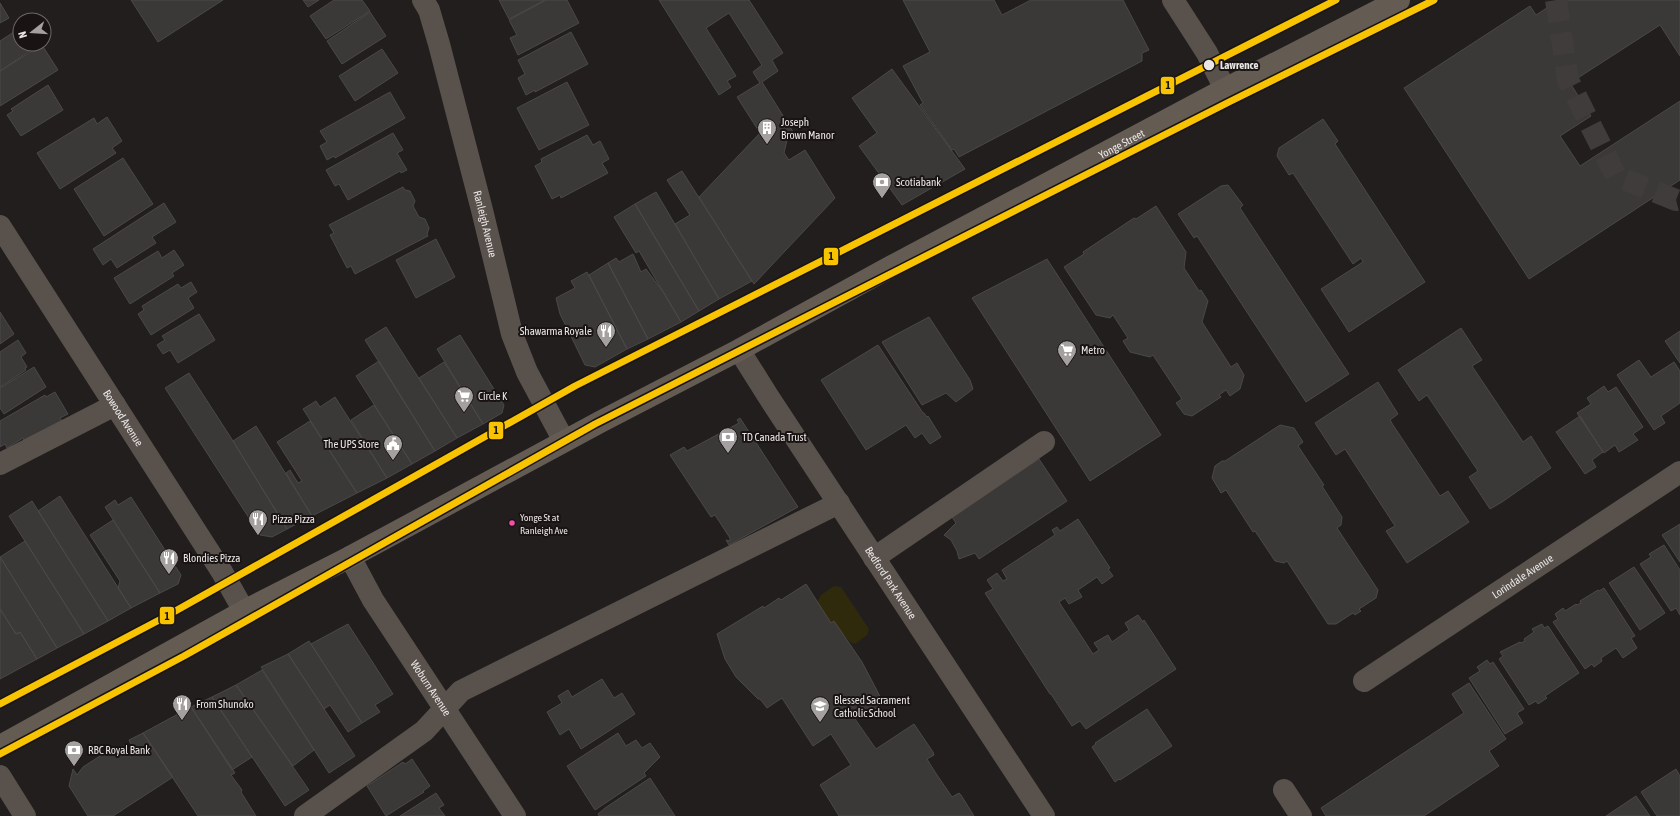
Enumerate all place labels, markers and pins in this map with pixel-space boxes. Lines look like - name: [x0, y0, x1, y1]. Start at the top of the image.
- marker: Lawrence: [1202, 58, 1216, 72]
- place label: Lawrence: [1220, 59, 1259, 71]
- place label: Joseph Brown Manor: [781, 116, 835, 141]
- building icon: Joseph Brown Manor: [756, 117, 778, 145]
- bank icon: Scotiabank: [871, 171, 893, 199]
- place label: Scotiabank: [896, 176, 941, 188]
- restaurant icon: Shawarma Royale: [595, 320, 617, 348]
- place label: Shawarma Royale: [520, 325, 592, 337]
- supermarket icon: Metro: [1056, 339, 1078, 367]
- place label: Metro: [1081, 344, 1105, 356]
- supermarket icon: Circle K: [453, 385, 475, 413]
- place label: Circle K: [478, 390, 508, 402]
- bank icon: TD Canada Trust: [717, 426, 739, 454]
- place label: TD Canada Trust: [742, 431, 807, 443]
- public building icon: The UPS Store: [382, 433, 404, 461]
- place label: The UPS Store: [323, 438, 379, 450]
- restaurant icon: Pizza Pizza: [247, 508, 269, 536]
- place label: Yonge St at Ranleigh Ave: [520, 512, 568, 536]
- place label: Pizza Pizza: [272, 513, 315, 525]
- marker: Yonge St at Ranleigh Ave: [507, 518, 517, 528]
- restaurant icon: Blondies Pizza: [158, 547, 180, 575]
- place label: Blondies Pizza: [183, 552, 240, 564]
- restaurant icon: From Shunoko: [171, 693, 193, 721]
- place label: Blessed Sacrament Catholic School: [834, 694, 910, 719]
- school or university icon: Blessed Sacrament Catholic School: [809, 695, 831, 723]
- place label: From Shunoko: [196, 698, 254, 710]
- bank icon: RBC Royal Bank: [63, 739, 85, 767]
- place label: RBC Royal Bank: [88, 744, 150, 756]

